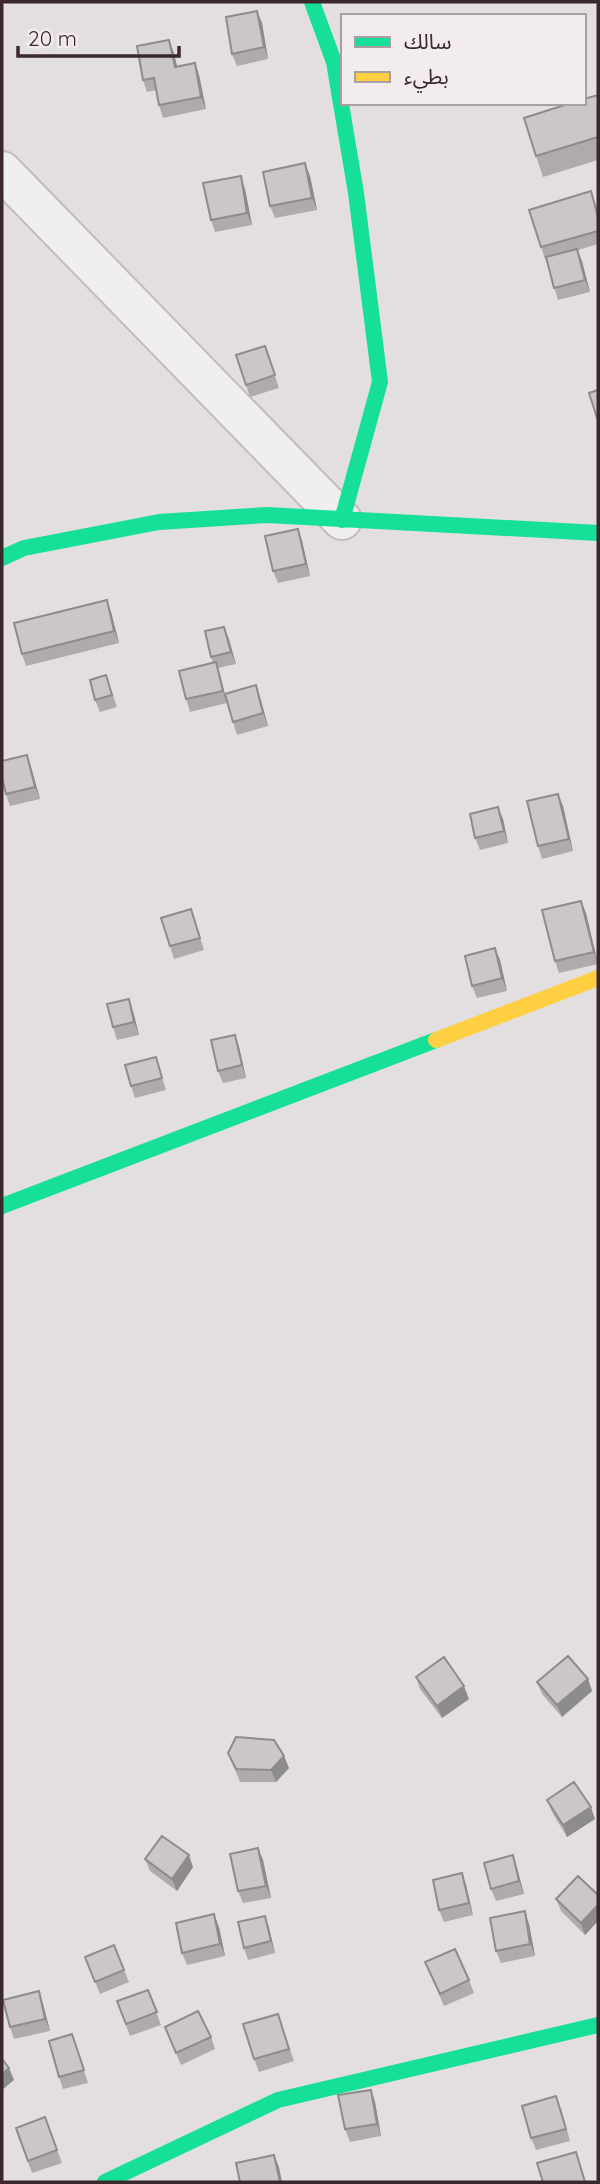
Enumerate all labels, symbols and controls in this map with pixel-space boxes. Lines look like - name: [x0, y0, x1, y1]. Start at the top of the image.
- scale bar: [18, 14, 178, 58]
- legend: [341, 14, 586, 105]
- text: 20 m: [28, 25, 77, 51]
- text: سالك: [404, 28, 451, 54]
- text: بطيء: [404, 63, 449, 93]

